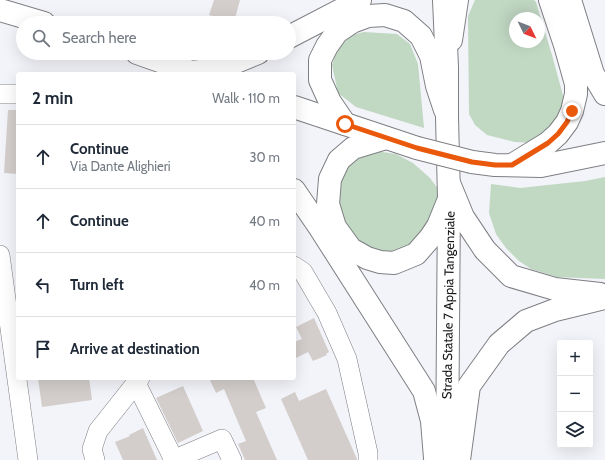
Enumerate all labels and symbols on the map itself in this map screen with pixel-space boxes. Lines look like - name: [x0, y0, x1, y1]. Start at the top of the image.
- north arrow: [509, 12, 545, 48]
- route end: [563, 102, 581, 120]
- route start: [336, 115, 354, 133]
- street label: Strada Statale 7 Appia Tangenziale: [438, 210, 458, 399]

